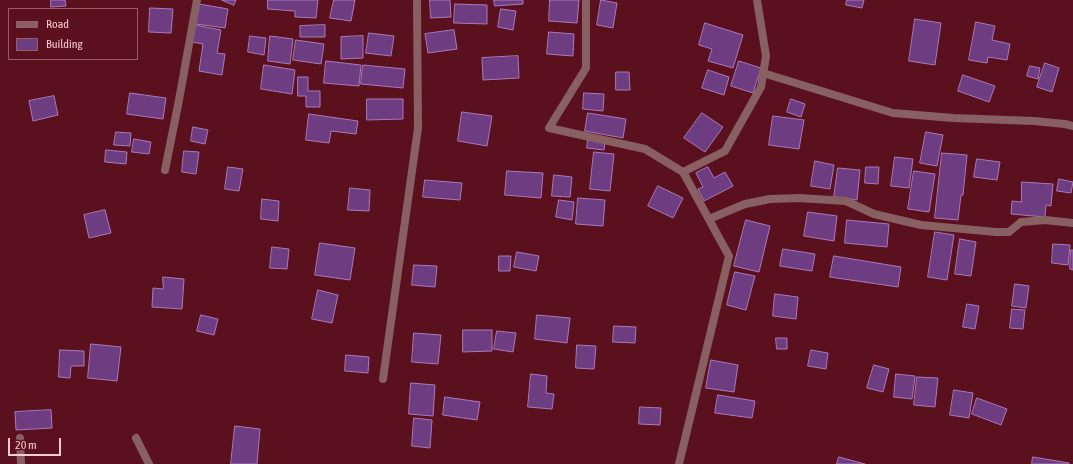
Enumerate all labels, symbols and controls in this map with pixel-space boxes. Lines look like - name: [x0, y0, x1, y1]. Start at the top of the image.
- legend: [8, 8, 138, 60]
- text: Road: [46, 17, 69, 31]
- text: Building: [46, 37, 83, 51]
- scale bar: [10, 430, 63, 456]
- text: 20 m: [15, 438, 37, 452]

